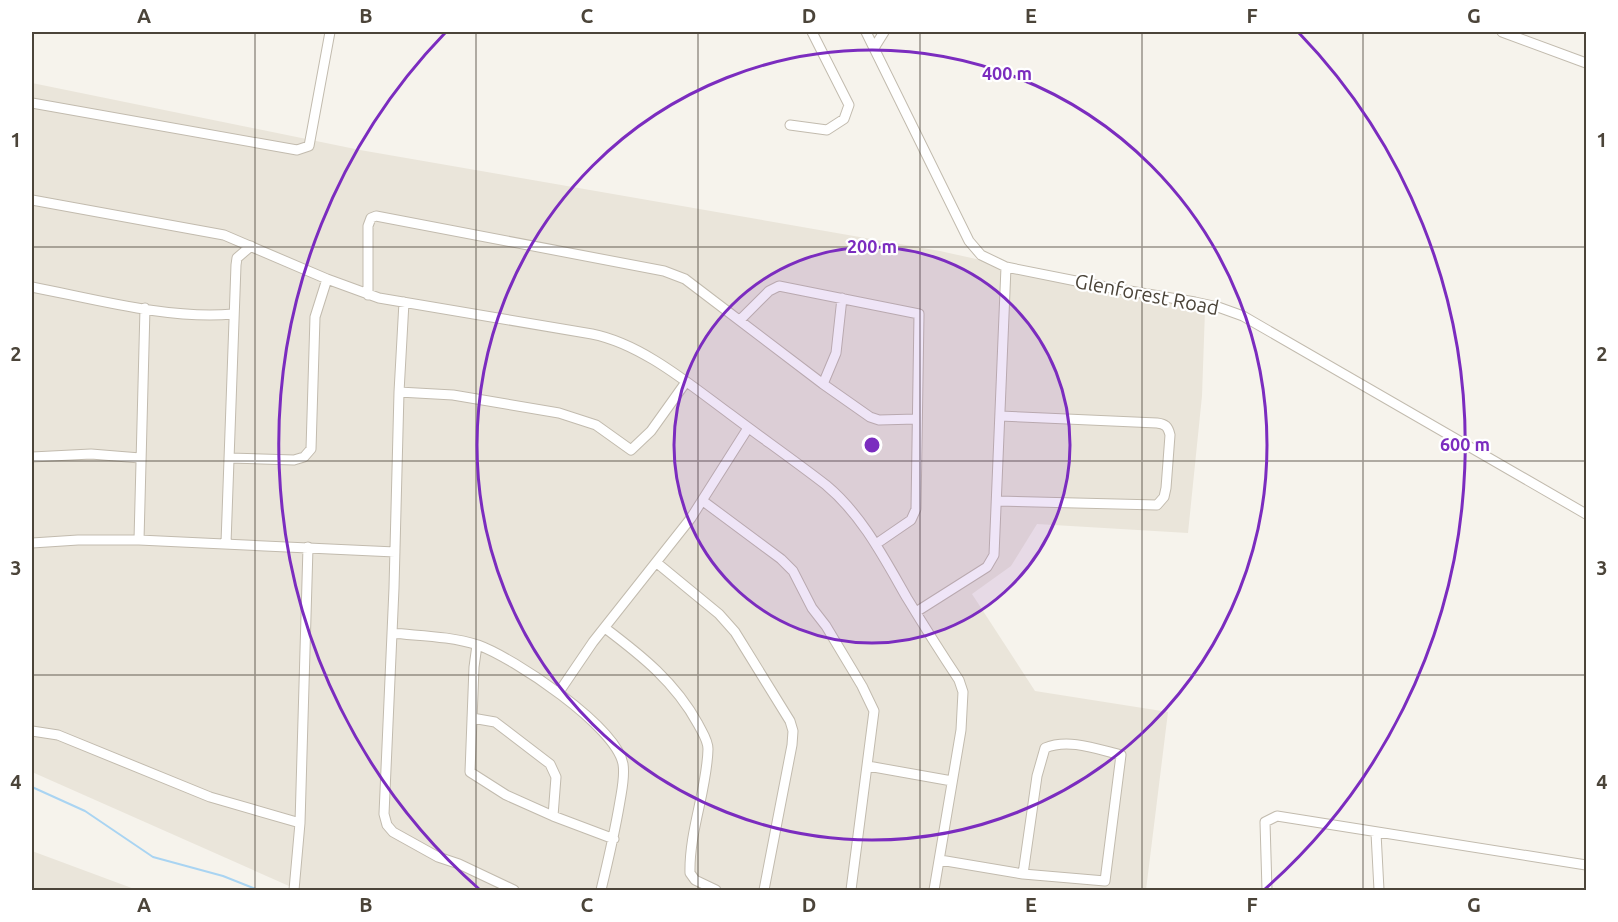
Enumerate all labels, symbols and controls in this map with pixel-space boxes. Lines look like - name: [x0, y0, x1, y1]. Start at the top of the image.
- text: A: [137, 4, 151, 27]
- text: B: [359, 4, 373, 27]
- text: C: [581, 4, 594, 27]
- text: D: [802, 4, 816, 27]
- text: E: [1025, 4, 1037, 27]
- text: F: [1246, 4, 1258, 27]
- text: G: [1467, 4, 1481, 27]
- text: 400 m: [982, 63, 1032, 83]
- text: 1: [10, 128, 22, 151]
- text: 1: [1596, 128, 1608, 151]
- text: 200 m: [847, 236, 897, 256]
- street label: Glenforest Road: [1073, 269, 1221, 319]
- text: 2: [10, 342, 22, 365]
- text: 2: [1596, 342, 1608, 365]
- text: 600 m: [1440, 434, 1490, 454]
- centre of rings: [862, 435, 882, 455]
- text: 3: [10, 556, 22, 579]
- text: 3: [1596, 556, 1608, 579]
- text: 4: [10, 770, 22, 793]
- text: 4: [1596, 770, 1608, 793]
- text: A: [137, 893, 151, 916]
- text: B: [359, 893, 373, 916]
- text: C: [581, 893, 594, 916]
- text: D: [802, 893, 816, 916]
- text: E: [1025, 893, 1037, 916]
- text: F: [1246, 893, 1258, 916]
- text: G: [1467, 893, 1481, 916]

